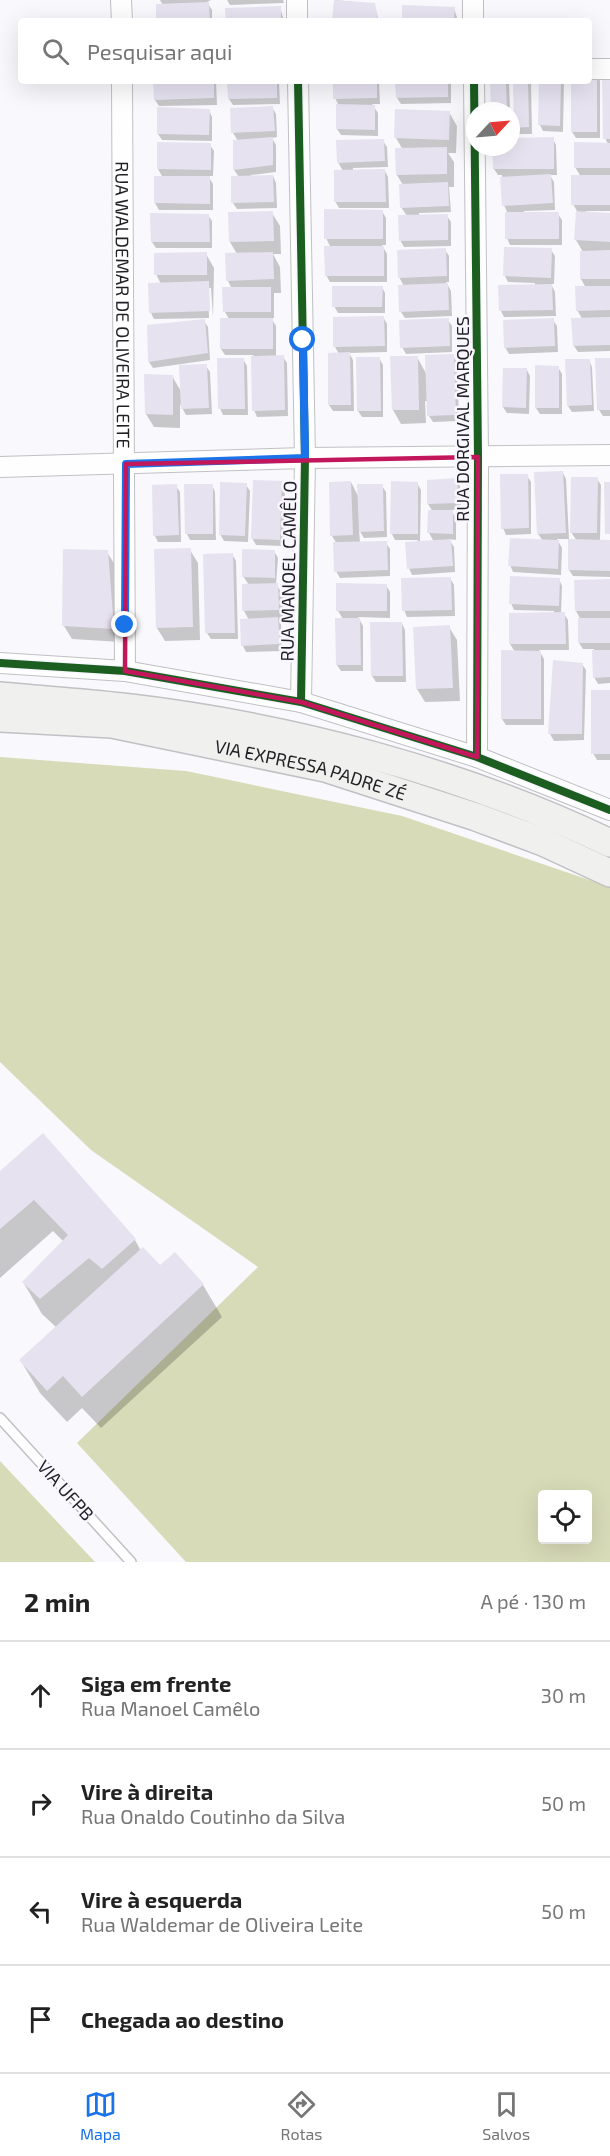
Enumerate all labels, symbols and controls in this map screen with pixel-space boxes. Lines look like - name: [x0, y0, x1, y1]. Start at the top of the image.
- search box: [18, 18, 592, 84]
- icon: search: [39, 35, 72, 68]
- text: Pesquisar aqui: [87, 38, 233, 64]
- north arrow: [466, 102, 520, 156]
- street label: RUA WALDEMAR DE OLIVEIRA LEITE: [111, 161, 135, 449]
- street label: RUA DORGIVAL MARQUES: [451, 316, 473, 522]
- route start: [289, 326, 315, 352]
- street label: RUA MANOEL CAMÊLO: [275, 480, 301, 662]
- route end: [111, 611, 137, 637]
- street label: VIA EXPRESSA PADRE ZÉ: [213, 735, 409, 805]
- street label: VIA UFPB: [33, 1455, 99, 1525]
- map controls: [538, 1490, 592, 1544]
- button: locate: [538, 1490, 592, 1544]
- text: 2 min: [24, 1586, 90, 1617]
- text: A pé · 130 m: [480, 1589, 586, 1613]
- text: Siga em frente: [81, 1670, 231, 1696]
- icon: ahead: [24, 1679, 57, 1712]
- text: 30 m: [541, 1683, 586, 1707]
- text: Rua Manoel Camêlo: [81, 1696, 260, 1720]
- text: Vire à direita: [81, 1778, 213, 1804]
- icon: right: [24, 1787, 57, 1820]
- text: 50 m: [541, 1791, 586, 1815]
- text: Rua Onaldo Coutinho da Silva: [81, 1804, 345, 1828]
- text: Vire à esquerda: [81, 1886, 242, 1912]
- icon: left: [24, 1895, 57, 1928]
- text: 50 m: [541, 1899, 586, 1923]
- text: Rua Waldemar de Oliveira Leite: [81, 1912, 363, 1936]
- icon: arrive: [24, 2003, 57, 2036]
- text: Chegada ao destino: [81, 2006, 284, 2032]
- tab: Mapa: [80, 2088, 121, 2143]
- tab: Rotas: [281, 2088, 323, 2143]
- tab: Salvos: [482, 2088, 530, 2143]

